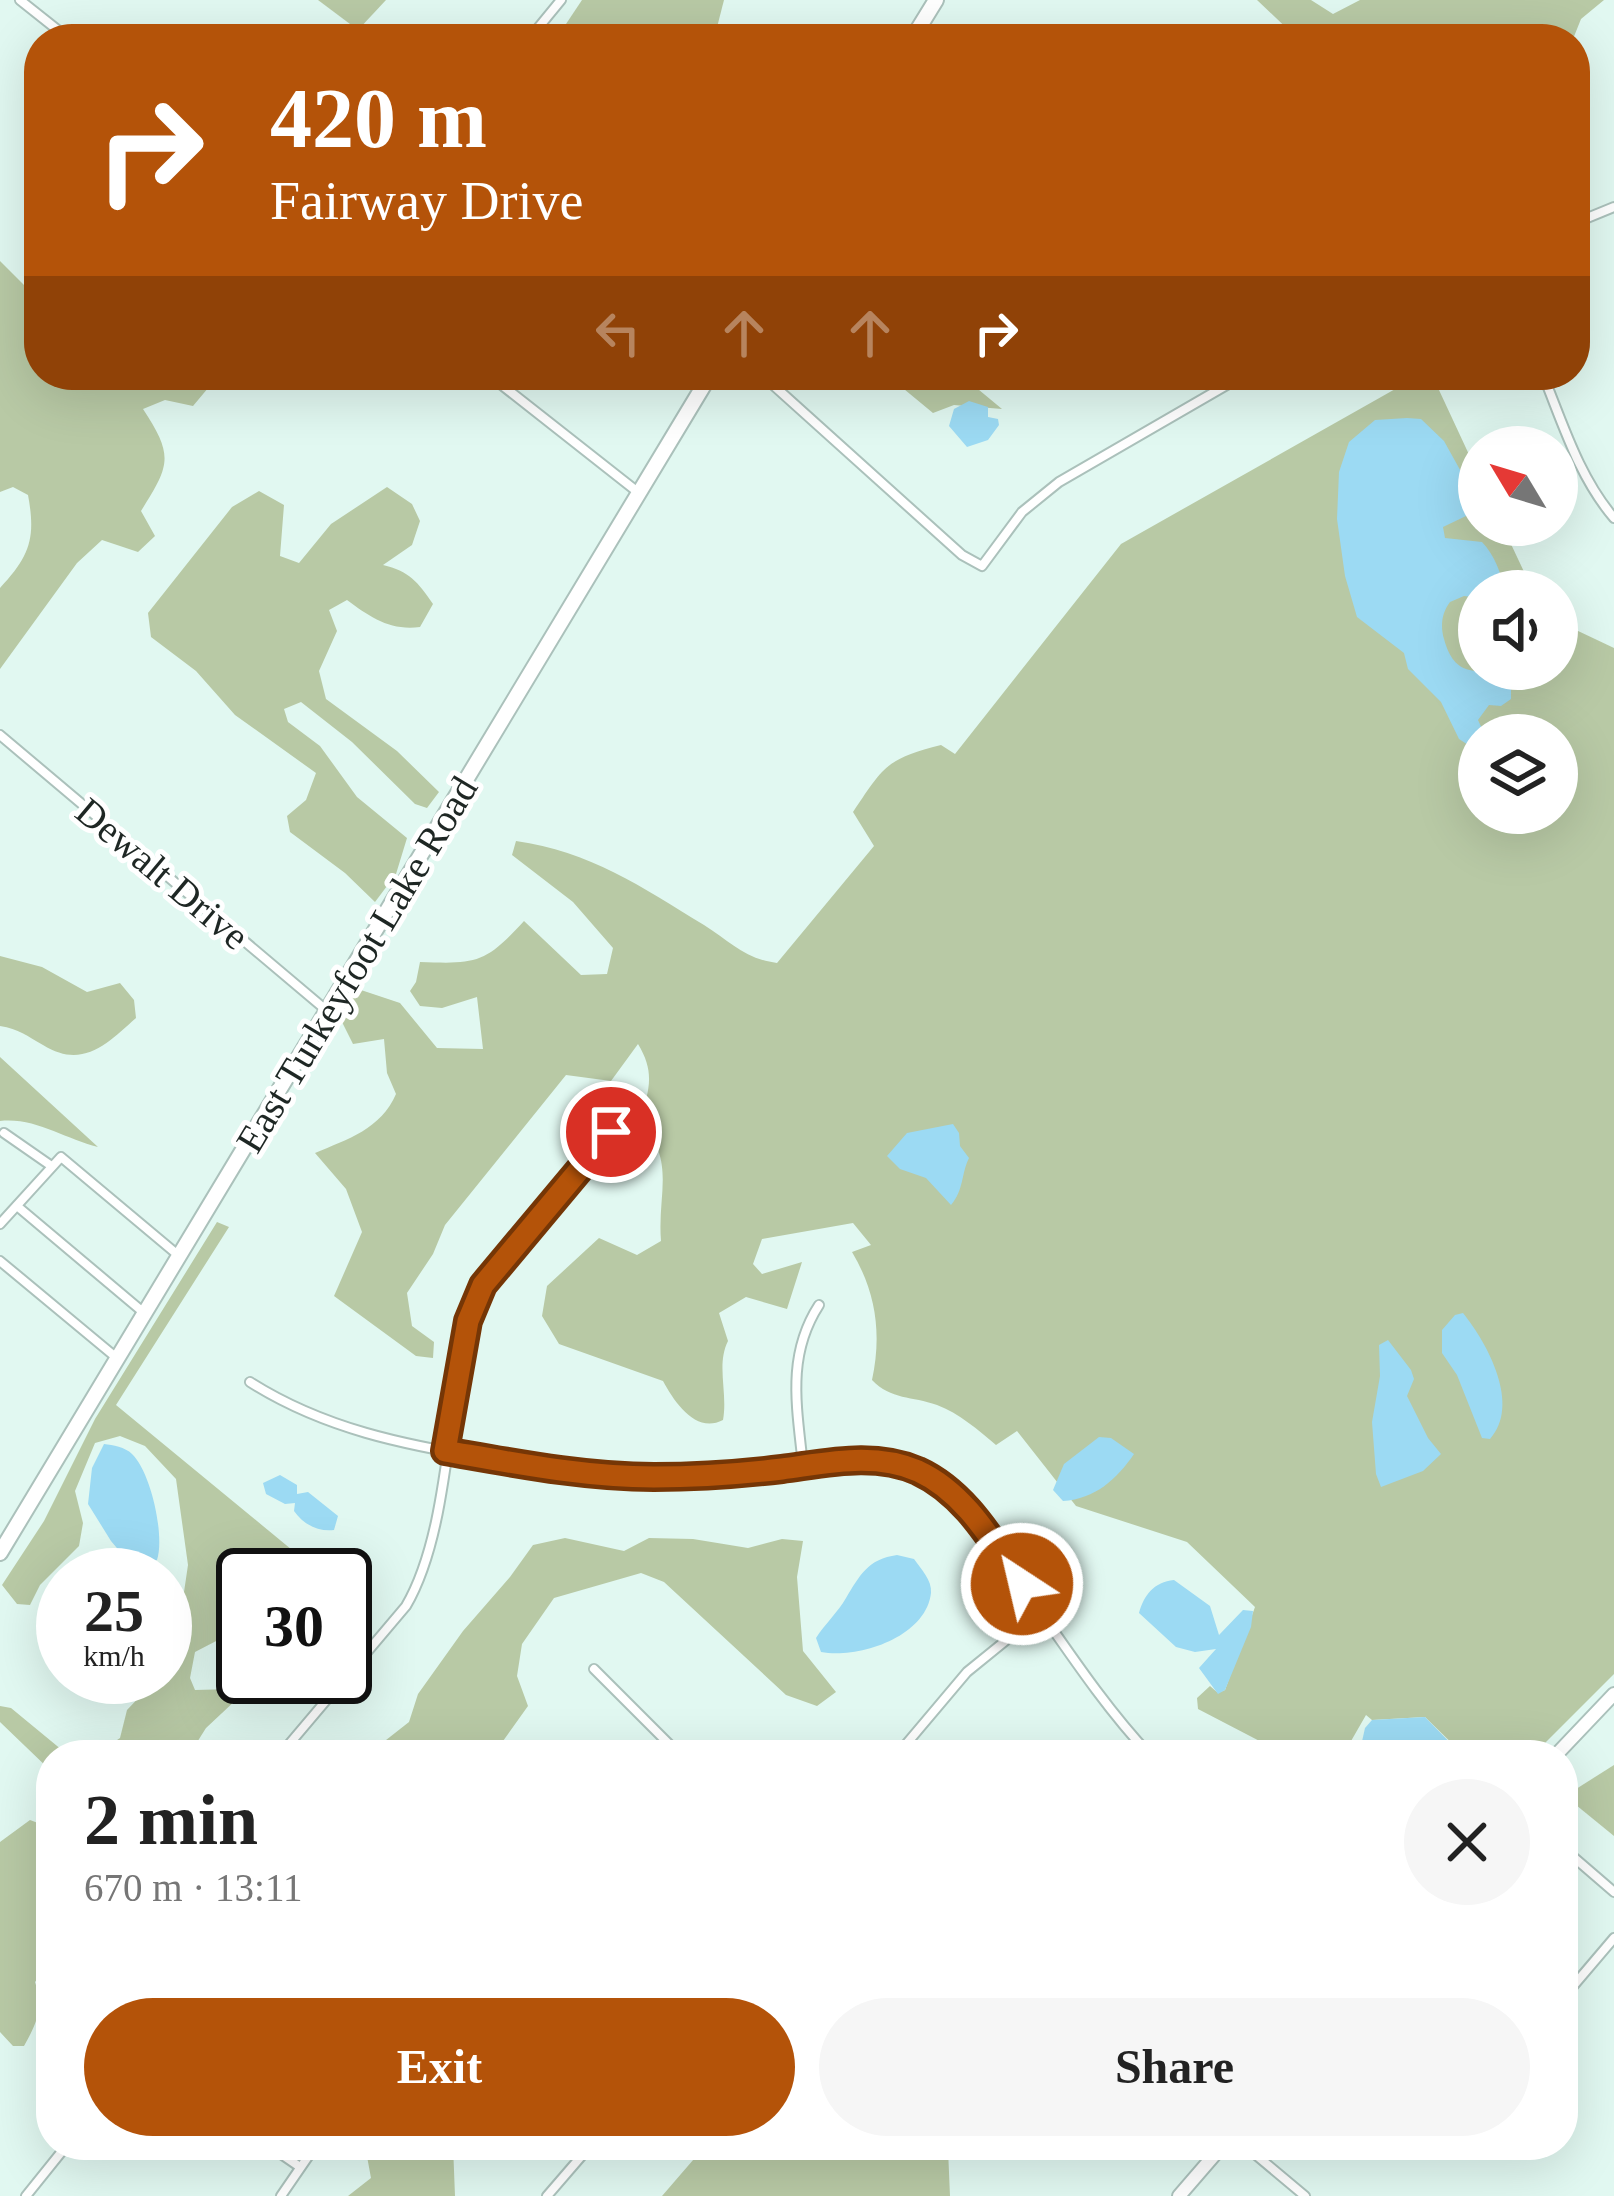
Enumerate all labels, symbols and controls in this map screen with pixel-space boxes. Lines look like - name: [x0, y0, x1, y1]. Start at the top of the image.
- icon: right: [72, 72, 228, 228]
- text: 420 m: [270, 72, 487, 165]
- text: Fairway Drive: [270, 171, 583, 231]
- icon: left: [585, 300, 651, 366]
- icon: ahead: [711, 300, 777, 366]
- icon: ahead: [837, 300, 903, 366]
- icon: right: [963, 300, 1029, 366]
- north arrow: [1458, 426, 1578, 546]
- map controls: [1458, 426, 1578, 834]
- button: sound: [1458, 570, 1578, 690]
- button: layers: [1458, 714, 1578, 834]
- street label: East Turkeyfoot Lake Road: [227, 768, 487, 1160]
- street label: Dewalt Drive: [68, 789, 257, 958]
- pin: [560, 1081, 662, 1183]
- icon: arrive: [578, 1099, 644, 1165]
- position arrow: [959, 1521, 1085, 1647]
- speed limit sign: 30: [216, 1548, 372, 1704]
- text: 25: [84, 1578, 144, 1644]
- text: km/h: [83, 1639, 145, 1672]
- button: close: [1404, 1779, 1530, 1905]
- text: 2 min: [84, 1780, 258, 1860]
- text: 670 m · 13:11: [84, 1866, 302, 1909]
- button: Exit: [84, 1998, 795, 2136]
- button: Share: [819, 1998, 1530, 2136]

